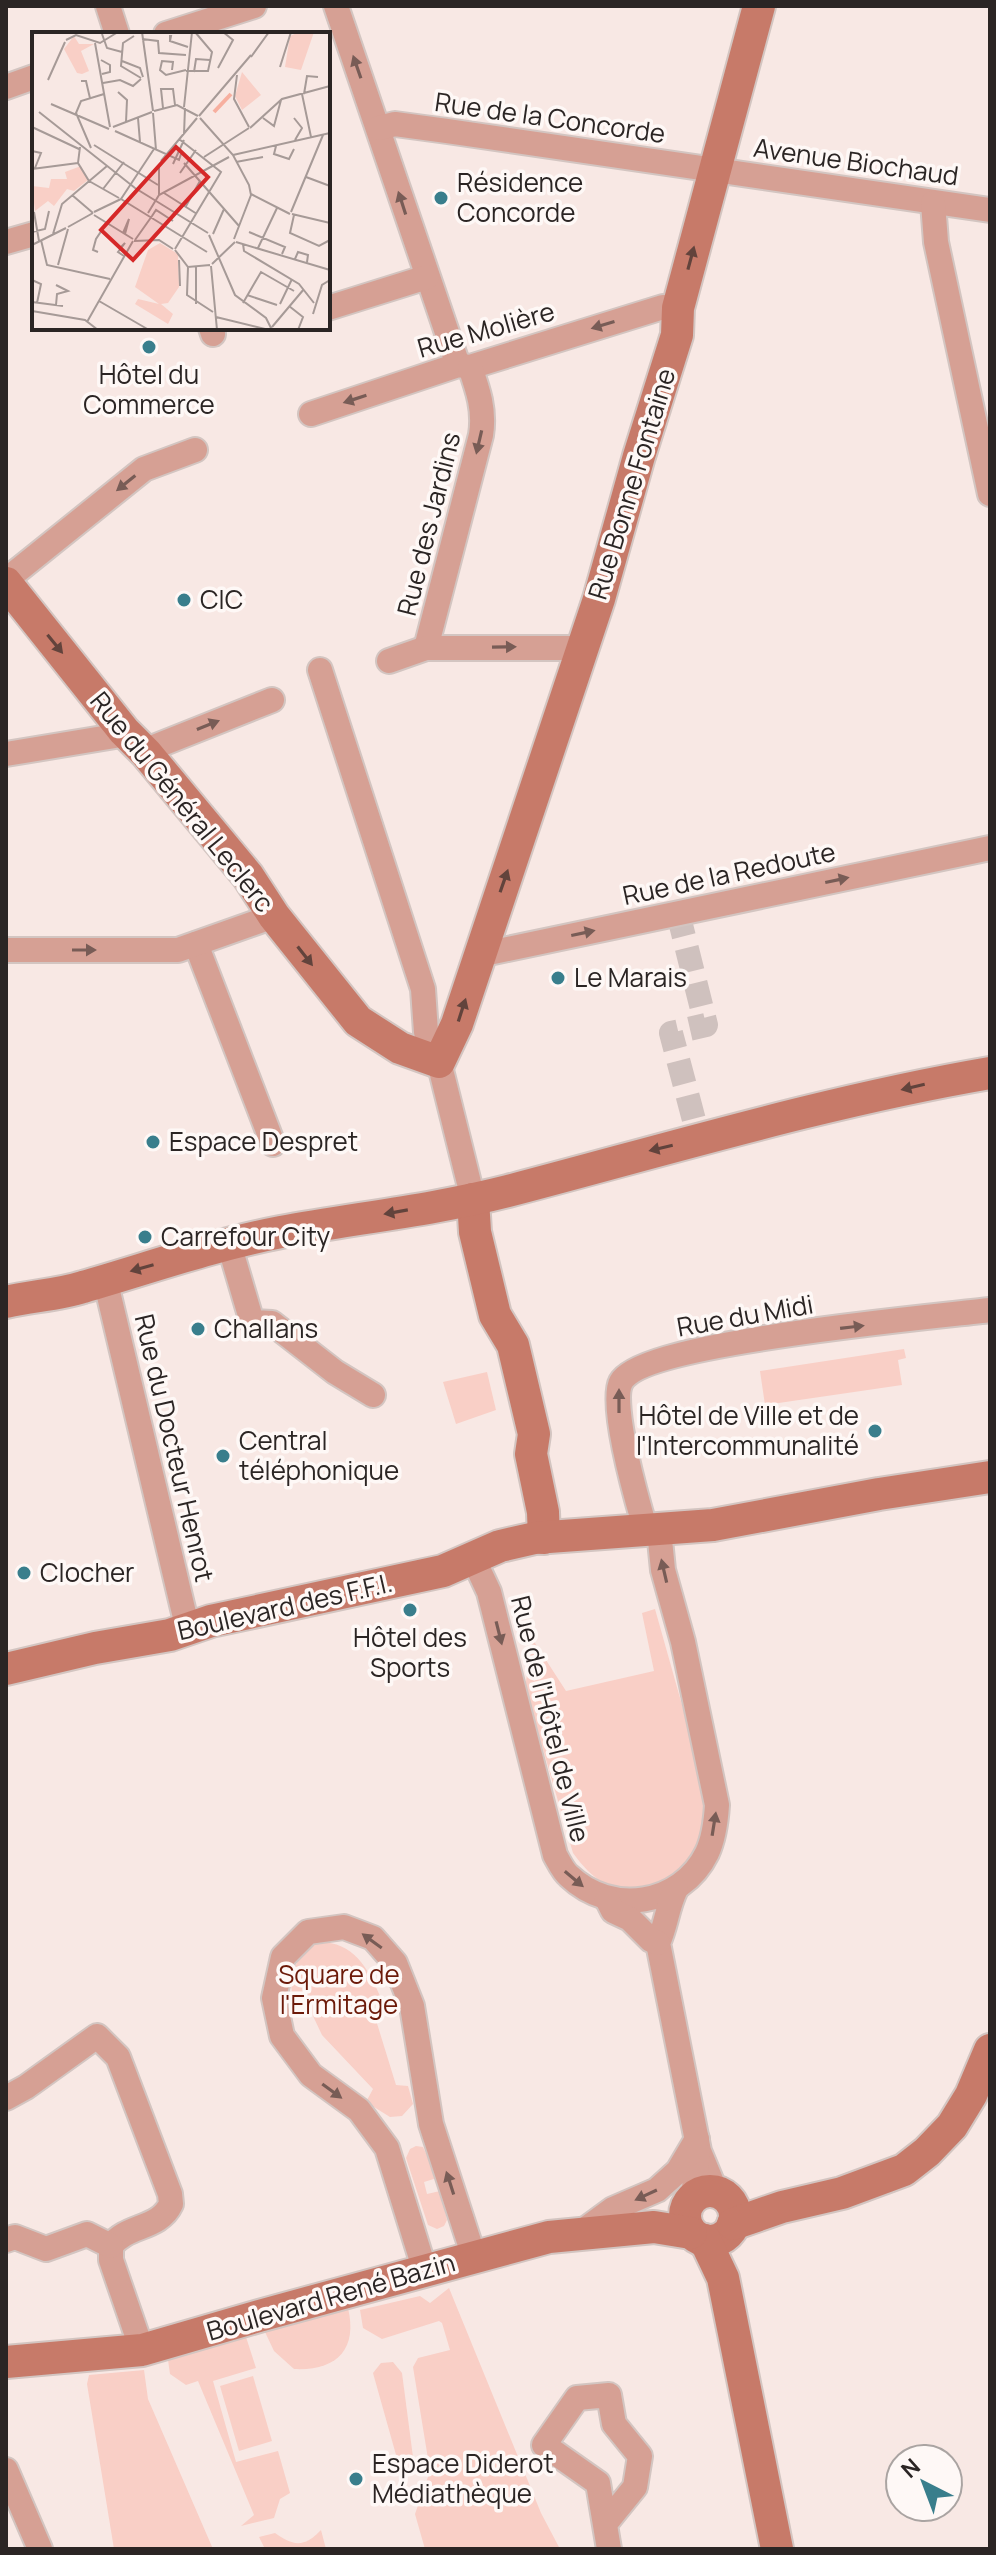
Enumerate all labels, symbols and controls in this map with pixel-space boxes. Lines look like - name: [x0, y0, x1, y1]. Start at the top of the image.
- inset map: [32, 32, 330, 330]
- one-way arrow: [351, 55, 363, 79]
- street label: Rue de la Concorde: [433, 83, 668, 151]
- street label: Avenue Biochaud: [751, 129, 961, 193]
- place label: Résidence Concorde: [457, 164, 583, 230]
- marker: Résidence Concorde: [432, 189, 450, 207]
- one-way arrow: [396, 190, 408, 214]
- one-way arrow: [686, 245, 698, 270]
- street label: Rue Molière: [413, 292, 559, 366]
- one-way arrow: [591, 320, 615, 332]
- marker: Hôtel du Commerce: [140, 338, 158, 356]
- place label: Hôtel du Commerce: [83, 356, 215, 422]
- street label: Rue Bonne Fontaine: [579, 364, 683, 604]
- one-way arrow: [343, 394, 367, 406]
- street label: Rue des Jardins: [388, 428, 468, 619]
- one-way arrow: [472, 430, 485, 455]
- one-way arrow: [116, 475, 136, 491]
- place label: CIC: [200, 581, 243, 617]
- marker: CIC: [175, 591, 193, 609]
- one-way arrow: [46, 634, 63, 654]
- one-way arrow: [492, 641, 517, 653]
- street label: Rue du Général Leclerc: [83, 684, 283, 919]
- one-way arrow: [196, 719, 220, 732]
- street label: Rue de la Redoute: [619, 833, 839, 913]
- one-way arrow: [498, 869, 510, 893]
- one-way arrow: [825, 873, 850, 886]
- one-way arrow: [570, 927, 595, 939]
- one-way arrow: [72, 944, 97, 956]
- one-way arrow: [296, 946, 312, 966]
- place label: Le Marais: [574, 959, 687, 995]
- marker: Le Marais: [549, 969, 567, 987]
- one-way arrow: [456, 997, 468, 1021]
- one-way arrow: [901, 1081, 926, 1094]
- place label: Espace Despret: [169, 1123, 358, 1159]
- marker: Espace Despret: [144, 1133, 162, 1151]
- one-way arrow: [648, 1142, 673, 1155]
- one-way arrow: [383, 1207, 408, 1219]
- place label: Carrefour City: [161, 1218, 331, 1254]
- marker: Carrefour City: [136, 1228, 154, 1246]
- one-way arrow: [130, 1262, 155, 1274]
- street label: Rue du Midi: [674, 1285, 816, 1345]
- street label: Rue du Docteur Henrot: [127, 1310, 223, 1585]
- place label: Challans: [214, 1310, 318, 1346]
- marker: Challans: [189, 1320, 207, 1338]
- one-way arrow: [840, 1320, 865, 1333]
- one-way arrow: [613, 1387, 625, 1413]
- place label: Hôtel de Ville et de l'Intercommunalité: [636, 1397, 859, 1463]
- place label: Central téléphonique: [239, 1422, 399, 1488]
- marker: Hôtel de Ville et de l'Intercommunalité: [866, 1422, 884, 1440]
- marker: Central téléphonique: [214, 1447, 232, 1465]
- place label: Clocher: [40, 1554, 134, 1590]
- one-way arrow: [657, 1558, 670, 1583]
- marker: Clocher: [15, 1564, 33, 1582]
- street label: Boulevard des F.F.I.: [174, 1564, 396, 1648]
- street label: Rue de l'Hôtel de Ville: [503, 1592, 599, 1846]
- marker: Hôtel des Sports: [401, 1601, 419, 1619]
- place label: Hôtel des Sports: [353, 1619, 467, 1685]
- one-way arrow: [493, 1621, 506, 1646]
- one-way arrow: [709, 1811, 721, 1836]
- one-way arrow: [564, 1870, 585, 1887]
- one-way arrow: [361, 1933, 383, 1949]
- park label: Square de l'Ermitage: [278, 1956, 400, 2022]
- one-way arrow: [322, 2083, 343, 2098]
- one-way arrow: [443, 2171, 455, 2195]
- one-way arrow: [634, 2188, 657, 2202]
- street label: Boulevard René Bazin: [202, 2243, 459, 2349]
- north arrow: [884, 2443, 964, 2523]
- place label: Espace Diderot Médiathèque: [372, 2445, 554, 2511]
- text: N: [895, 2452, 927, 2485]
- marker: Espace Diderot Médiathèque: [347, 2470, 365, 2488]

